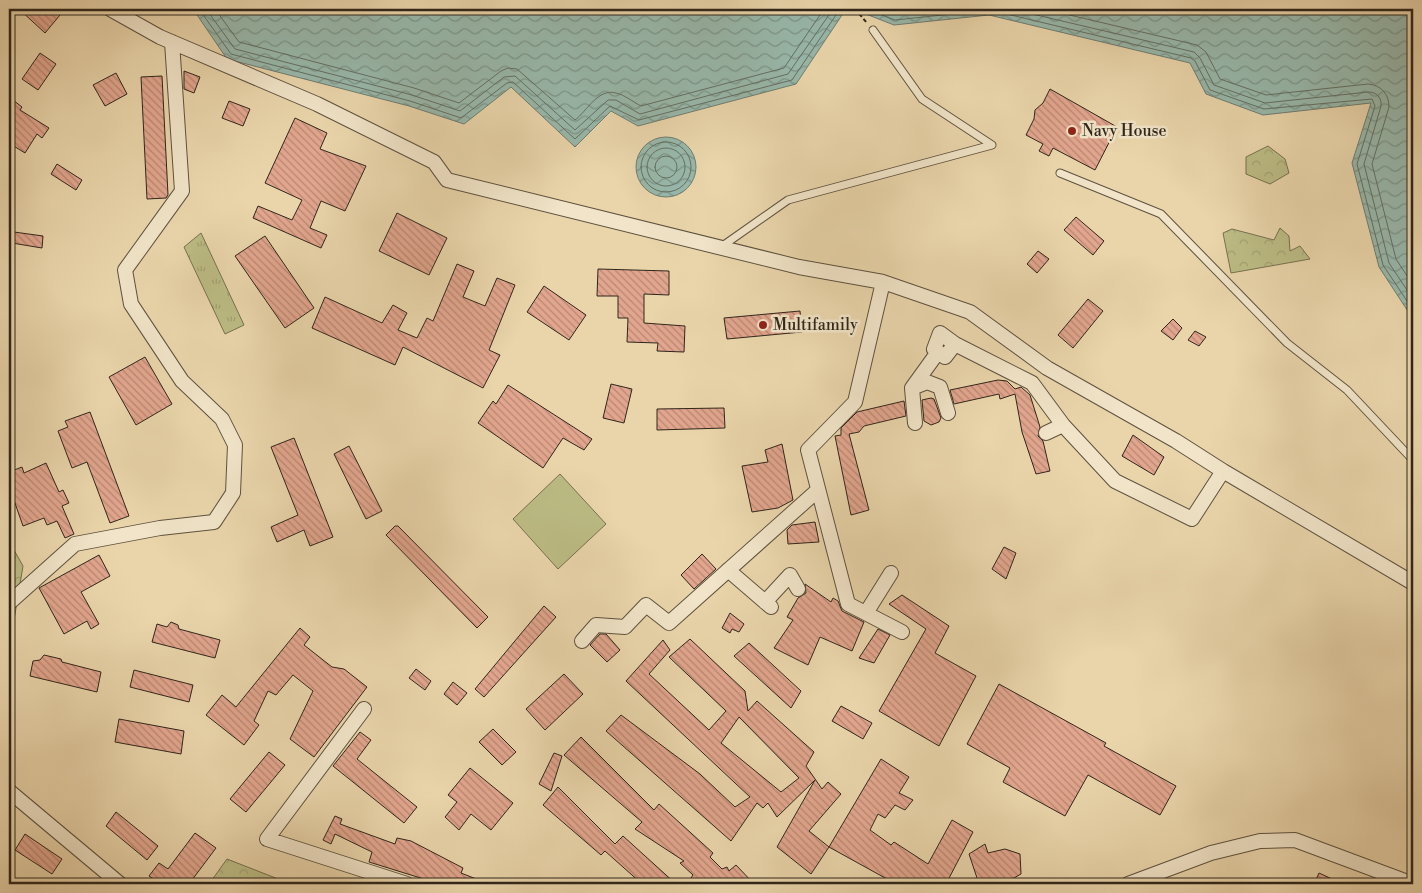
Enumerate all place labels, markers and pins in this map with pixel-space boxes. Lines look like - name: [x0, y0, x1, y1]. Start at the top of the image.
- place label: Navy House: [1082, 121, 1167, 141]
- marker: Navy House: [1066, 125, 1078, 137]
- place label: Multifamily: [773, 315, 858, 335]
- marker: Multifamily: [757, 319, 769, 331]

